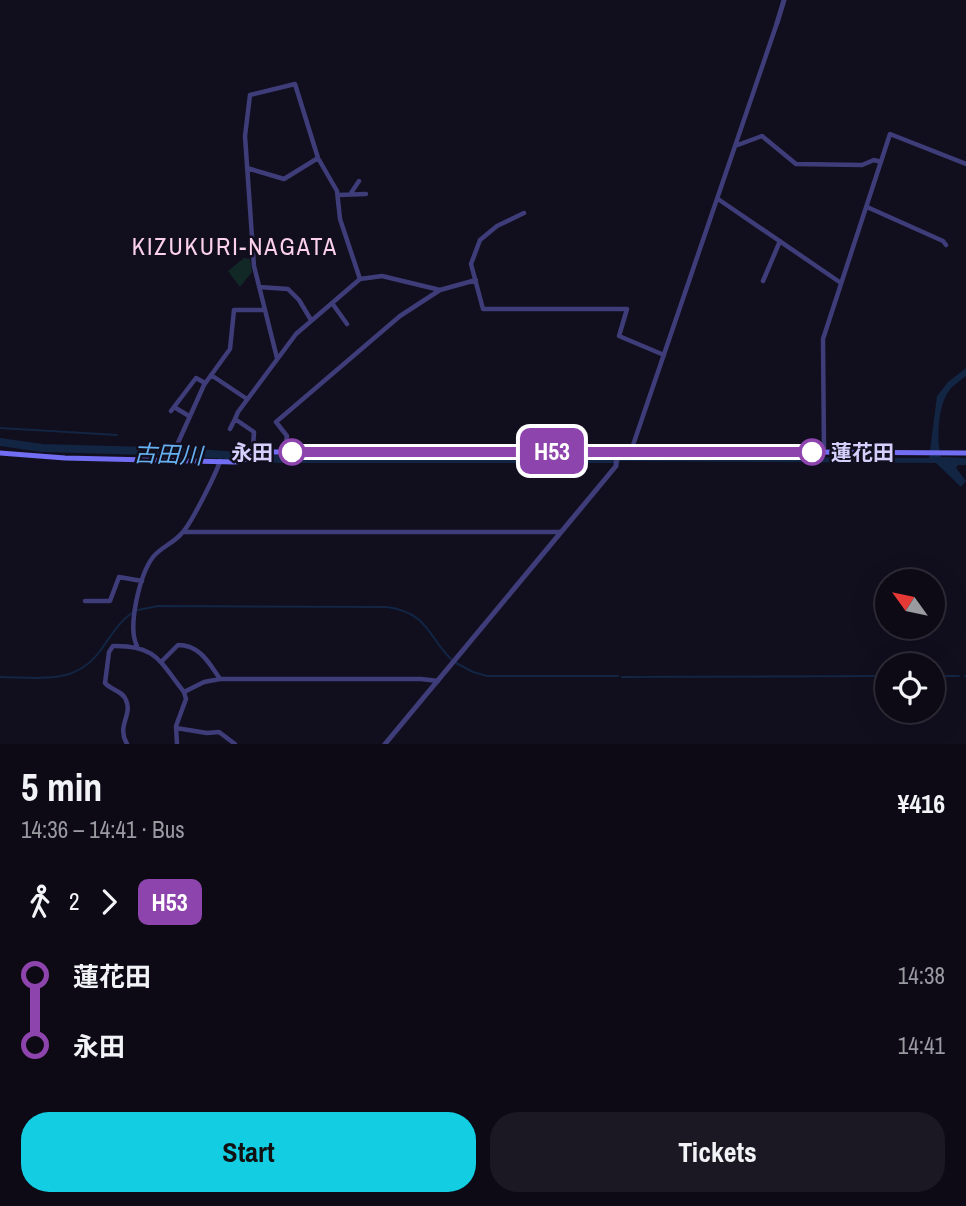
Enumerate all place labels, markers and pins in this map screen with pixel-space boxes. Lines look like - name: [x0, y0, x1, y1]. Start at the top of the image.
- place label: 永田: [231, 438, 273, 467]
- place label: 蓮花田: [831, 438, 894, 467]
- marker: 永田: [279, 439, 305, 465]
- marker: 蓮花田: [799, 439, 825, 465]

